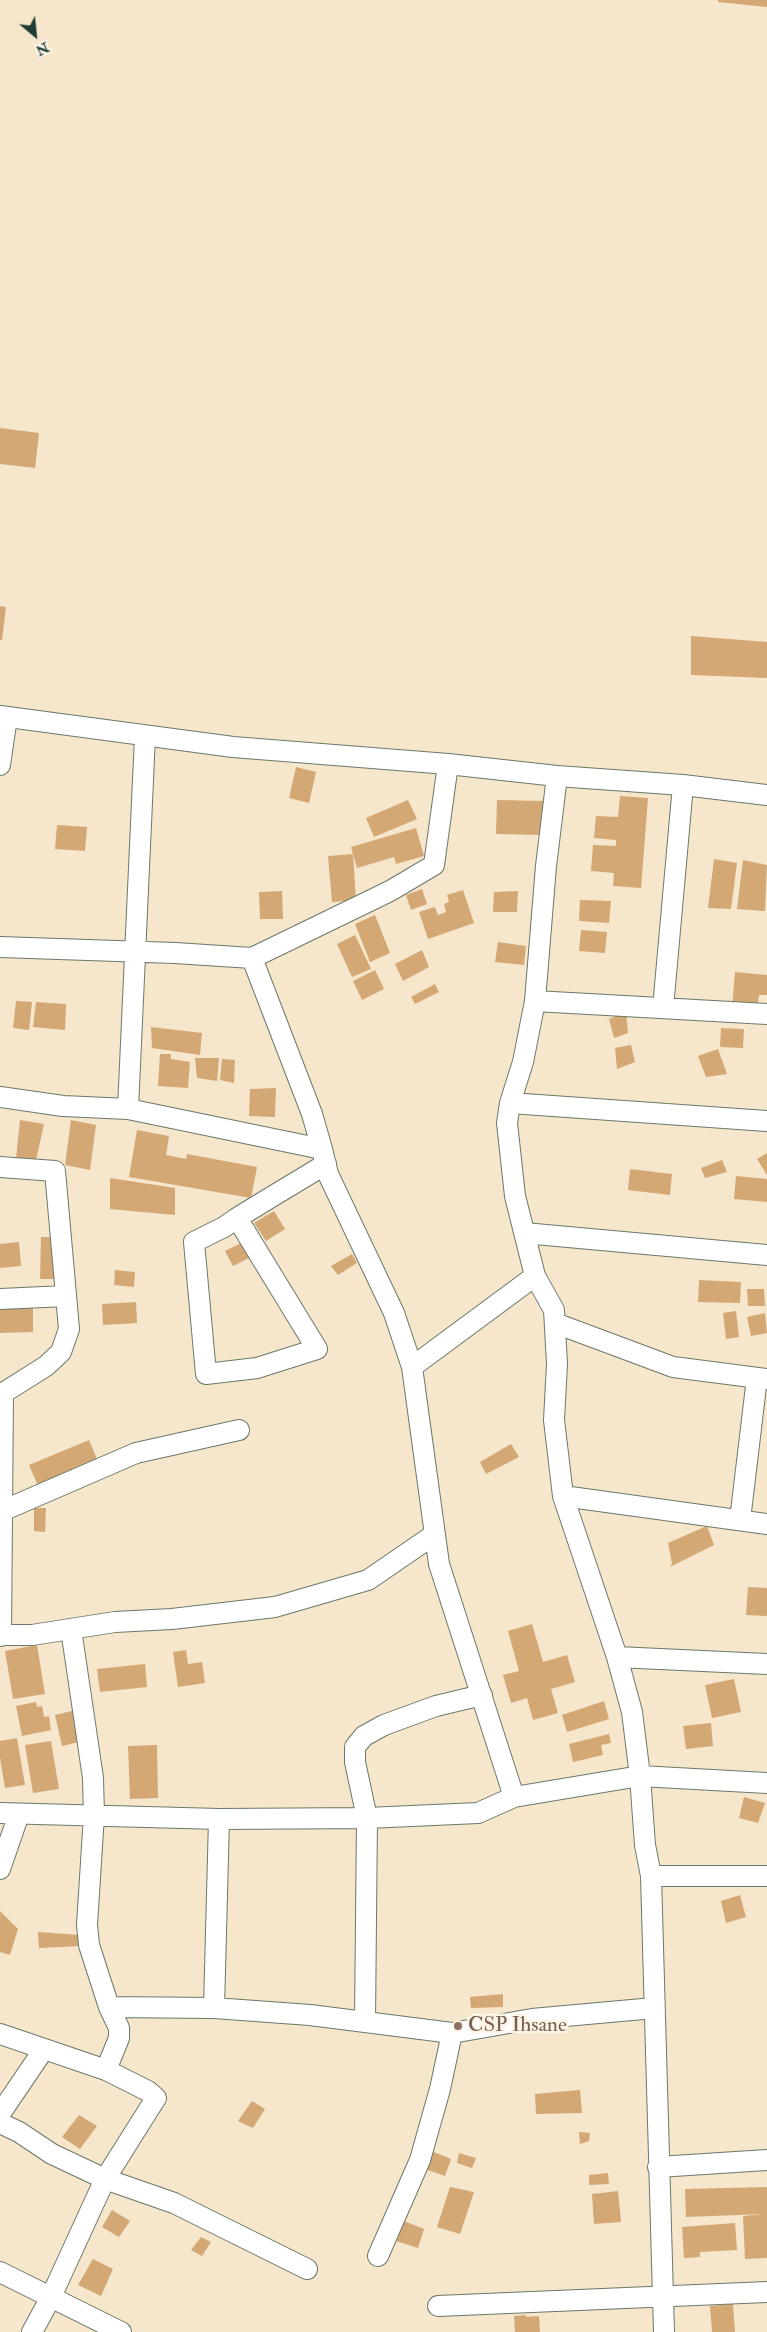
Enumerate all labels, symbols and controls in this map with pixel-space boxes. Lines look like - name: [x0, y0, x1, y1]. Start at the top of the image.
- north arrow: [10, 10, 60, 60]
- text: N: [33, 38, 52, 59]
- place label: CSP Ihsane: [468, 2013, 567, 2039]
- marker: CSP Ihsane: [452, 2020, 464, 2032]

